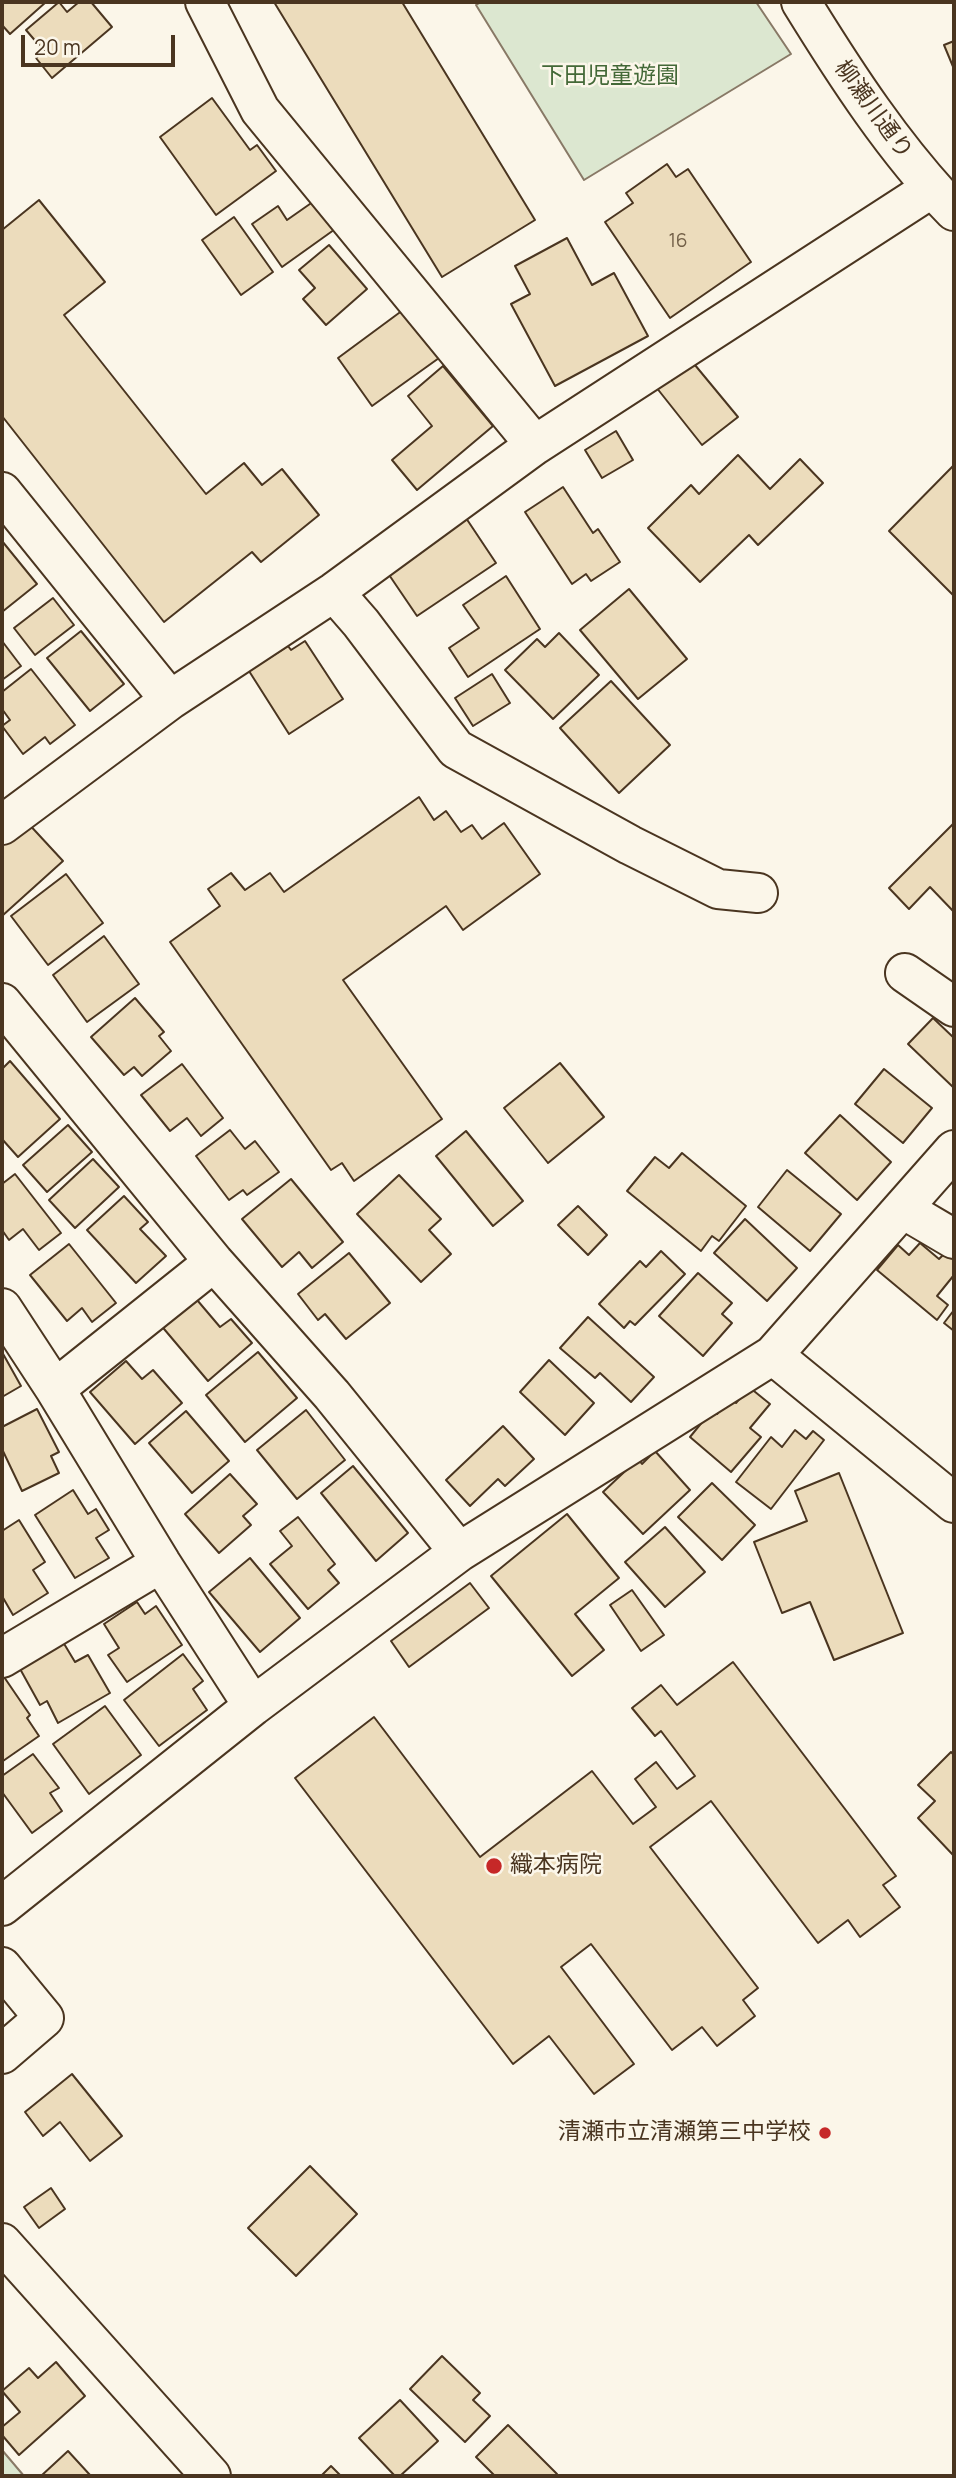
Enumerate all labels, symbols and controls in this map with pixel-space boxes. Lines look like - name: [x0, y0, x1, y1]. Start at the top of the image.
- scale bar: [24, 21, 178, 65]
- text: 20 m: [34, 33, 81, 61]
- street label: 柳瀬川通り: [828, 55, 918, 165]
- park label: 下田児童遊園: [541, 63, 679, 91]
- house number: 16: [668, 231, 688, 253]
- place label: 織本病院: [510, 1852, 602, 1880]
- marker: 織本病院: [484, 1856, 504, 1876]
- place label: 清瀬市立清瀬第三中学校: [558, 2119, 811, 2147]
- marker: 清瀬市立清瀬第三中学校: [817, 2125, 833, 2141]

